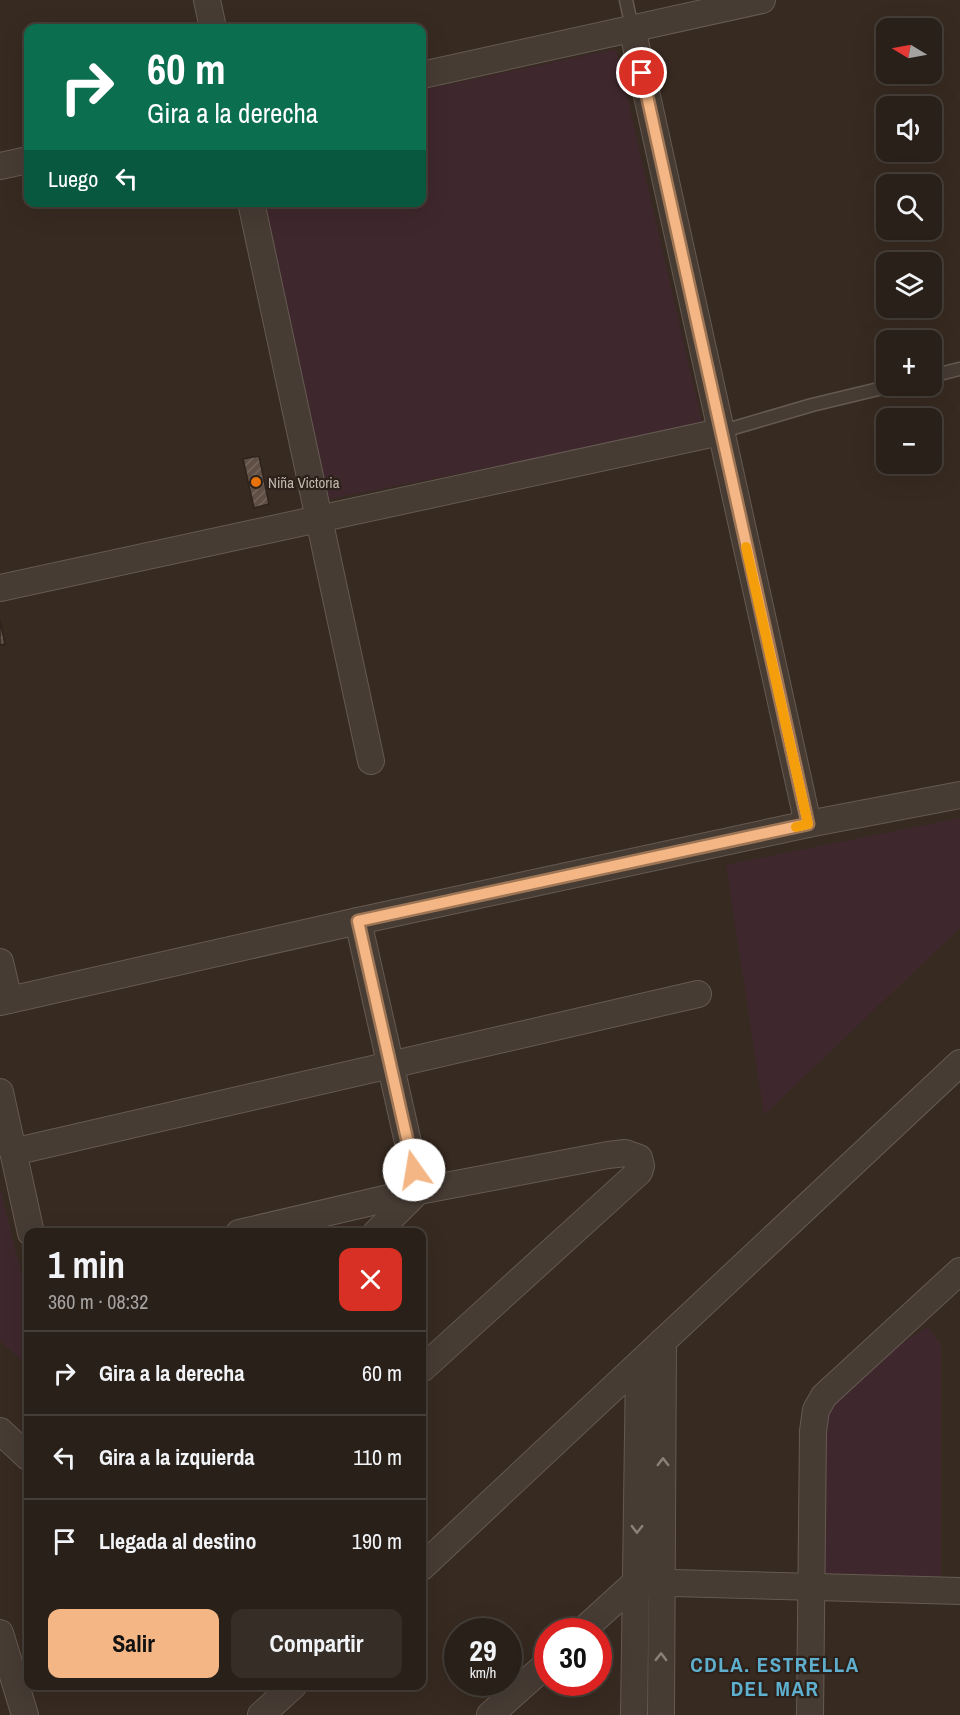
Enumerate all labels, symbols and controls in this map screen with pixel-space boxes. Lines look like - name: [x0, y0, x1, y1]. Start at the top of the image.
- north arrow: [876, 18, 942, 84]
- map controls: [876, 18, 942, 474]
- text: 60 m: [147, 41, 226, 97]
- pin: [616, 47, 667, 98]
- icon: right: [48, 48, 126, 126]
- icon: arrive: [625, 56, 658, 89]
- text: Gira a la derecha: [147, 95, 318, 131]
- button: sound: [876, 96, 942, 162]
- icon: left: [110, 162, 143, 195]
- text: Luego: [48, 164, 98, 194]
- button: search: [876, 174, 942, 240]
- button: layers: [876, 252, 942, 318]
- button: +: [876, 330, 942, 396]
- button: −: [876, 408, 942, 474]
- place label: Niña Victoria: [268, 472, 340, 493]
- marker: Niña Victoria: [249, 475, 263, 489]
- position arrow: [382, 1138, 446, 1202]
- text: 1 min: [48, 1241, 125, 1289]
- button: close: [339, 1248, 402, 1311]
- text: 360 m · 08:32: [48, 1288, 148, 1315]
- icon: right: [48, 1357, 81, 1390]
- text: Gira a la derecha: [99, 1358, 244, 1388]
- text: 60 m: [362, 1358, 402, 1388]
- icon: left: [48, 1441, 81, 1474]
- text: Gira a la izquierda: [99, 1442, 254, 1472]
- text: 110 m: [353, 1442, 402, 1472]
- one-way arrow: [657, 1457, 669, 1466]
- one-way arrow: [631, 1524, 643, 1533]
- icon: arrive: [48, 1525, 81, 1558]
- text: Llegada al destino: [99, 1526, 256, 1556]
- text: 190 m: [352, 1526, 402, 1556]
- button: Salir: [48, 1609, 219, 1678]
- button: Compartir: [231, 1609, 402, 1678]
- speed limit sign: 30: [534, 1618, 612, 1696]
- text: 29: [469, 1630, 497, 1670]
- district label: CDLA. ESTRELLA DEL MAR: [690, 1650, 860, 1703]
- one-way arrow: [655, 1652, 668, 1661]
- text: km/h: [470, 1662, 496, 1683]

